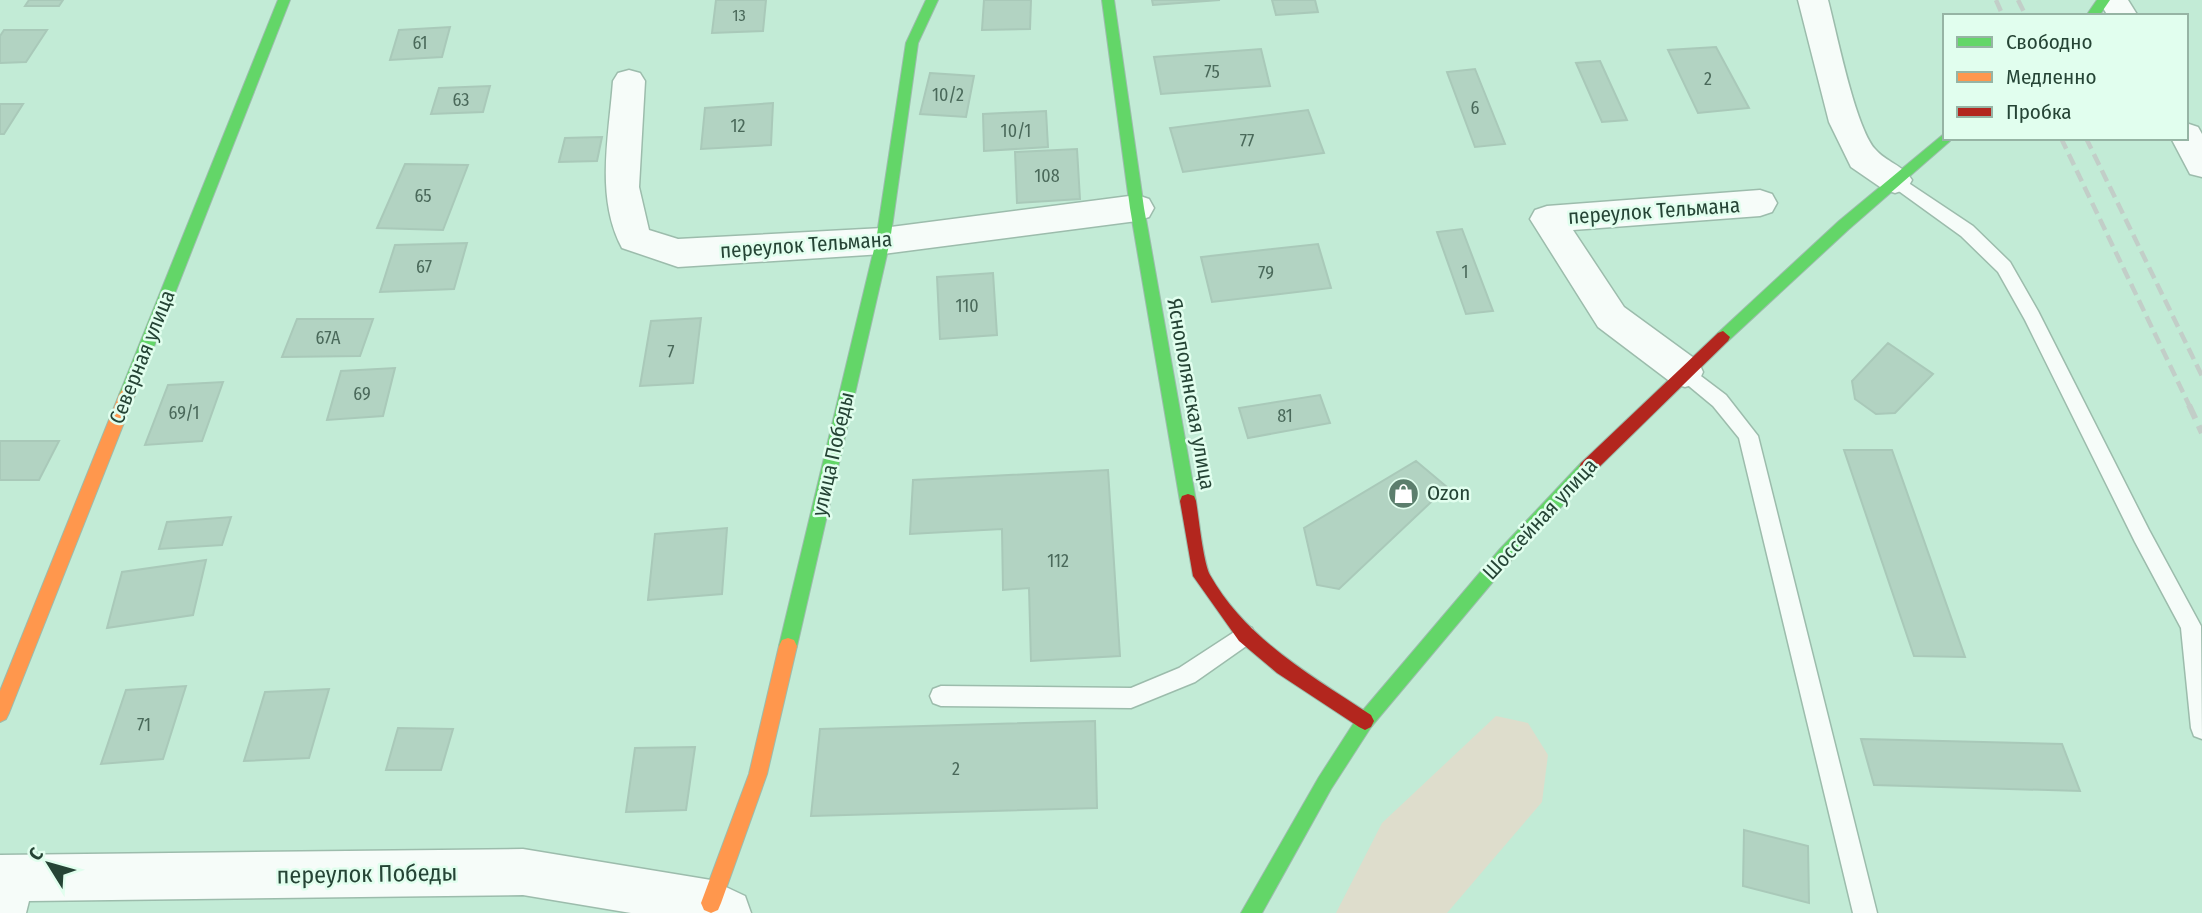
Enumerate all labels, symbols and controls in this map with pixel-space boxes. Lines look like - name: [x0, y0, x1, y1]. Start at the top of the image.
- house number: 13: [732, 6, 746, 25]
- legend: [1943, 14, 2188, 140]
- text: Свободно: [2006, 29, 2092, 55]
- house number: 61: [412, 32, 428, 54]
- house number: 75: [1204, 61, 1220, 83]
- text: Медленно: [2006, 64, 2096, 90]
- house number: 2: [1704, 68, 1712, 90]
- house number: 10/2: [932, 84, 964, 106]
- house number: 63: [453, 89, 469, 111]
- house number: 6: [1471, 97, 1480, 119]
- text: Пробка: [2006, 99, 2072, 125]
- house number: 12: [731, 115, 746, 137]
- house number: 10/1: [1001, 120, 1031, 142]
- house number: 77: [1240, 130, 1254, 152]
- house number: 108: [1034, 165, 1060, 187]
- house number: 65: [414, 185, 432, 207]
- street label: переулок Тельмана: [1567, 192, 1741, 230]
- street label: переулок Тельмана: [719, 226, 893, 264]
- house number: 67: [416, 256, 432, 278]
- house number: 1: [1461, 261, 1469, 283]
- house number: 79: [1258, 262, 1274, 284]
- street label: Северная улица: [103, 286, 181, 428]
- house number: 110: [955, 295, 979, 317]
- street label: Яснополянская улица: [1161, 296, 1221, 492]
- house number: 67А: [316, 327, 341, 349]
- house number: 7: [667, 341, 675, 363]
- house number: 69: [353, 383, 371, 405]
- street label: улица Победы: [806, 389, 860, 519]
- house number: 69/1: [168, 402, 200, 424]
- house number: 81: [1277, 405, 1293, 427]
- street label: Шоссейная улица: [1477, 453, 1603, 585]
- shop icon: Ozon: [1387, 476, 1421, 510]
- place label: Ozon: [1427, 480, 1470, 506]
- house number: 112: [1047, 550, 1069, 572]
- house number: 71: [137, 714, 151, 736]
- house number: 2: [952, 758, 960, 780]
- north arrow: [14, 829, 84, 899]
- text: С: [24, 843, 48, 865]
- street label: переулок Победы: [276, 858, 458, 890]

